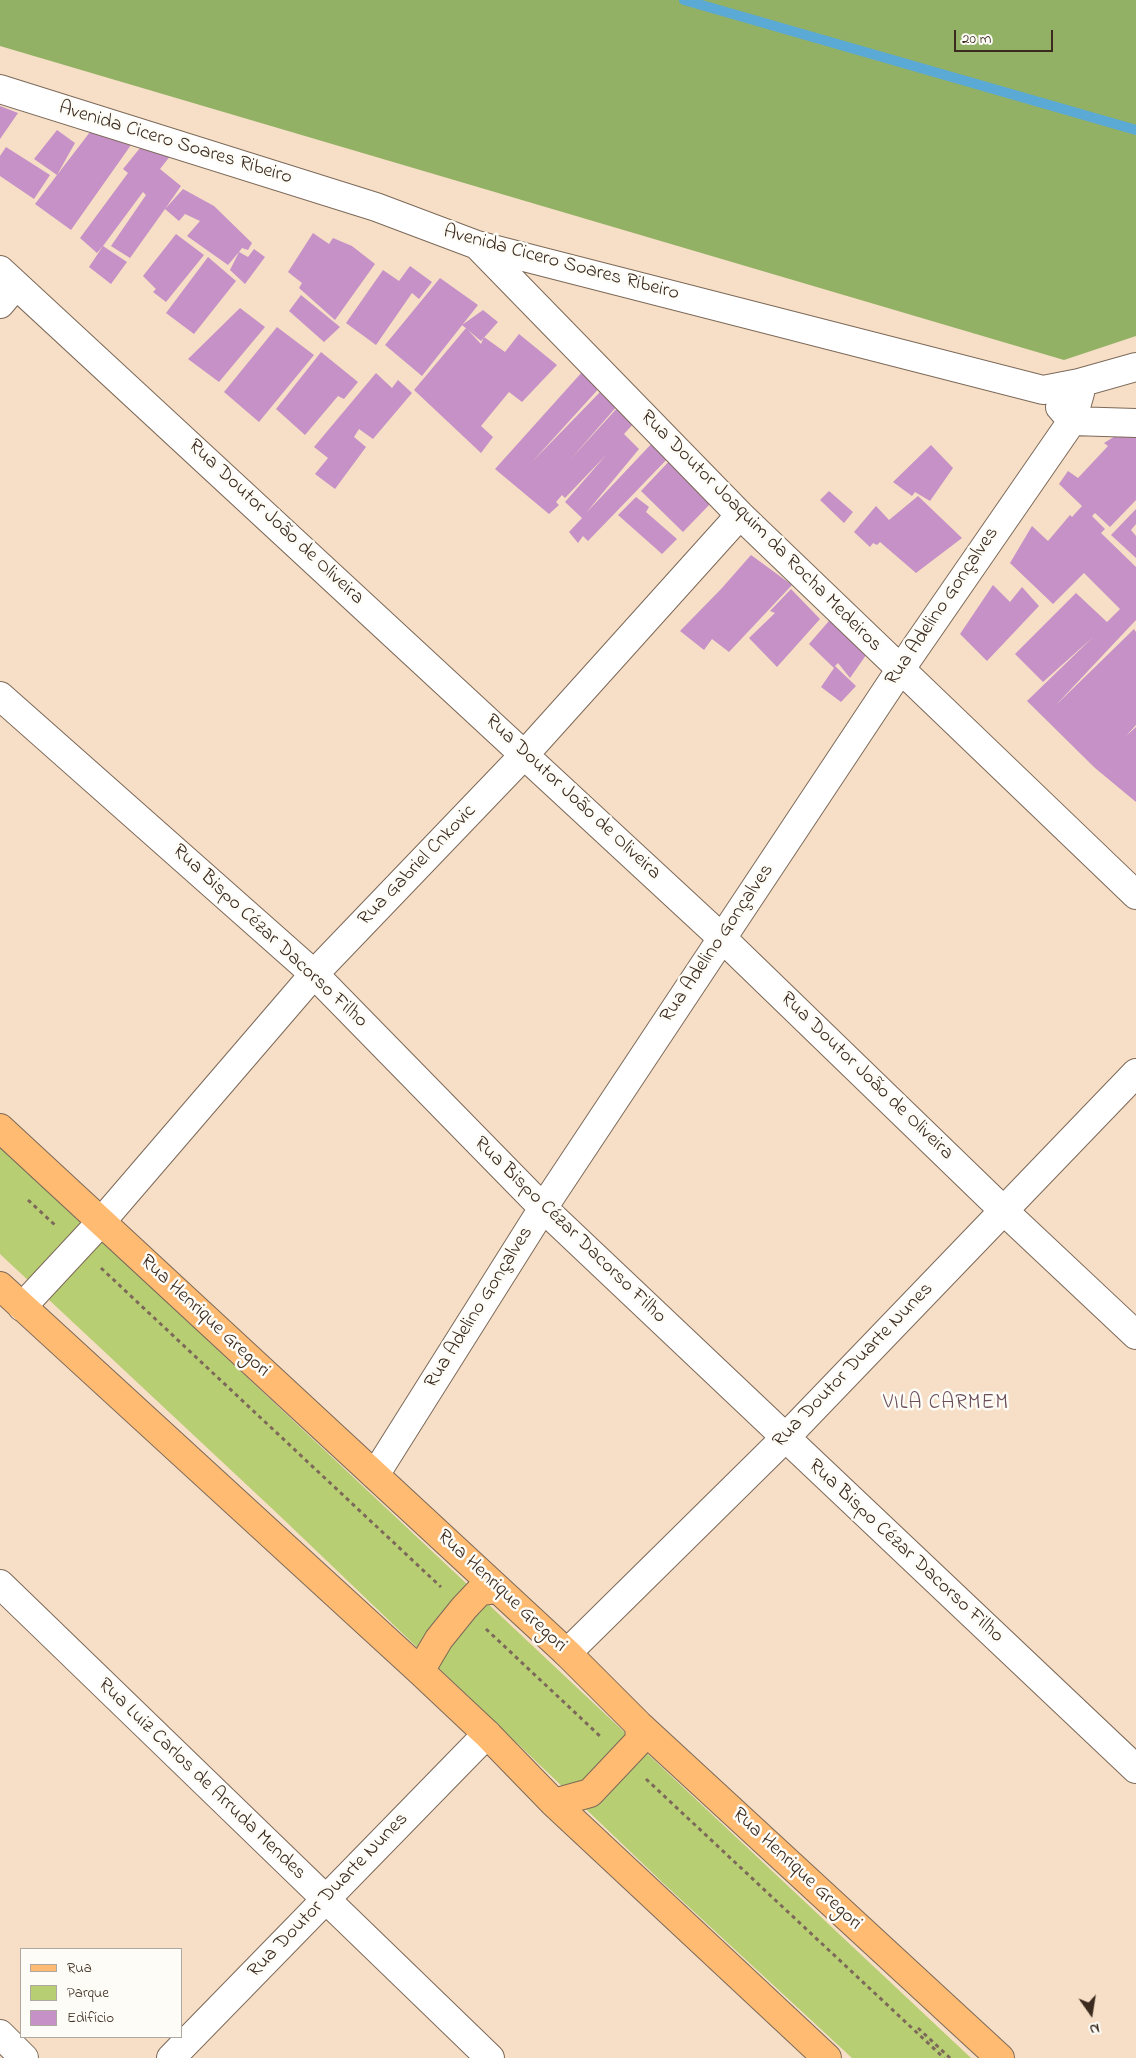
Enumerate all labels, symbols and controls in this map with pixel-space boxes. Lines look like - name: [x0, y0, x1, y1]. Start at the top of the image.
- scale bar: [956, 20, 1055, 52]
- text: 20 m: [962, 28, 991, 50]
- street label: Avenida Cicero Soares Ribeiro: [55, 97, 295, 191]
- street label: Avenida Cicero Soares Ribeiro: [441, 221, 681, 307]
- street label: Rua Doutor Joaquim da Rocha Medeiros: [634, 406, 886, 658]
- street label: Rua Doutor João de Oliveira: [182, 435, 368, 611]
- street label: Rua Adelino Gonçalves: [881, 523, 1005, 691]
- street label: Rua Doutor João de Oliveira: [479, 710, 665, 886]
- street label: Rua Gabriel Cnkovic: [354, 800, 482, 932]
- street label: Rua Bispo Cézar Dacorso Filho: [166, 840, 372, 1034]
- street label: Rua Adelino Gonçalves: [656, 860, 780, 1028]
- street label: Rua Doutor João de Oliveira: [774, 988, 958, 1166]
- street label: Rua Bispo Cézar Dacorso Filho: [468, 1133, 670, 1329]
- street label: Rua Adelino Gonçalves: [420, 1223, 540, 1393]
- street label: Rua Henrique Gregori: [134, 1251, 274, 1383]
- street label: Rua Doutor Duarte Nunes: [769, 1278, 939, 1454]
- district label: VILA CARMEM: [882, 1392, 1010, 1418]
- street label: Rua Bispo Cézar Dacorso Filho: [802, 1455, 1008, 1649]
- street label: Rua Henrique Gregori: [431, 1526, 571, 1658]
- street label: Rua Luiz Carlos de Arruda Mendes: [92, 1674, 310, 1886]
- street label: Rua Henrique Gregori: [726, 1804, 866, 1936]
- street label: Rua Doutor Duarte Nunes: [244, 1808, 414, 1984]
- legend: [20, 1948, 182, 2038]
- text: Rua: [67, 1957, 92, 1979]
- text: Parque: [67, 1982, 109, 2004]
- north arrow: [1066, 1988, 1116, 2038]
- text: Edifício: [67, 2007, 114, 2029]
- text: N: [1088, 2017, 1101, 2039]

